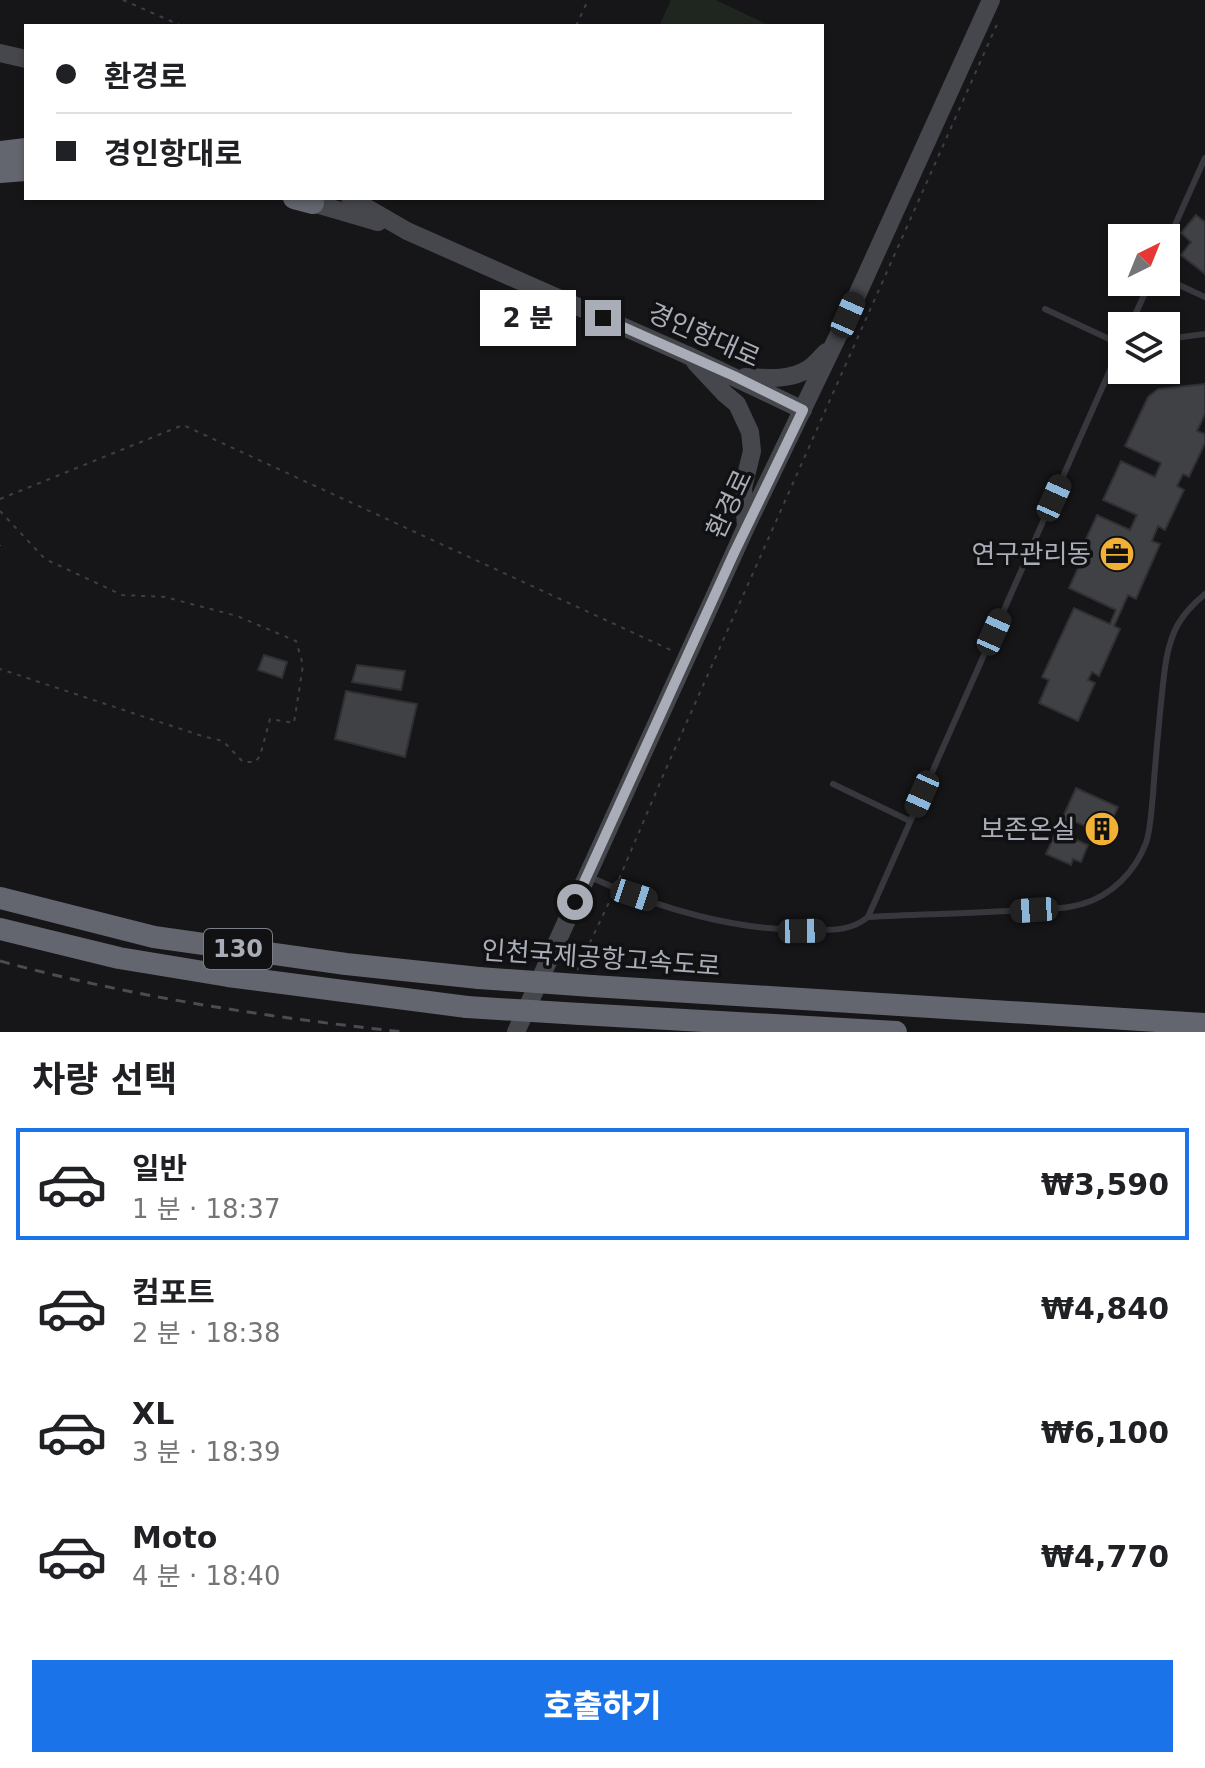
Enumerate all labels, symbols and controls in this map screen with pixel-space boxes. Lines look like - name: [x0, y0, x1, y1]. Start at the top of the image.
- text: 환경로: [104, 59, 187, 94]
- text: 경인항대로: [104, 136, 242, 171]
- north arrow: [1108, 224, 1180, 296]
- map controls: [1108, 224, 1180, 384]
- car: [827, 288, 869, 342]
- callout: 2 분: [479, 290, 575, 346]
- street label: 경인항대로: [643, 297, 765, 373]
- route end: [585, 300, 621, 336]
- text: 2 분: [502, 303, 554, 333]
- button: layers: [1108, 312, 1180, 384]
- street label: 환경로: [700, 465, 758, 543]
- car: [1033, 471, 1075, 525]
- office icon: 연구관리동: [1098, 535, 1136, 573]
- place label: 연구관리동: [971, 539, 1091, 569]
- car: [973, 605, 1015, 659]
- car: [901, 767, 943, 821]
- building icon: 보존온실: [1083, 810, 1121, 848]
- place label: 보존온실: [980, 814, 1076, 844]
- car: [607, 876, 661, 914]
- route start: [557, 884, 593, 920]
- car: [1009, 896, 1059, 924]
- car: [778, 919, 826, 943]
- road number: 130: [204, 929, 272, 969]
- street label: 인천국제공항고속도로: [481, 935, 721, 981]
- text: 차량 선택: [32, 1059, 177, 1100]
- icon: car: [36, 1148, 108, 1220]
- text: 일반: [132, 1151, 187, 1186]
- text: ₩3,590: [1041, 1167, 1169, 1202]
- text: 1 분 · 18:37: [132, 1194, 280, 1224]
- icon: car: [36, 1272, 108, 1344]
- text: 컴포트: [132, 1275, 215, 1310]
- text: ₩4,840: [1041, 1291, 1169, 1326]
- text: 2 분 · 18:38: [132, 1318, 280, 1348]
- icon: car: [36, 1396, 108, 1468]
- text: XL: [132, 1396, 174, 1431]
- text: ₩6,100: [1041, 1415, 1169, 1450]
- text: 3 분 · 18:39: [132, 1437, 280, 1467]
- icon: car: [36, 1520, 108, 1592]
- text: Moto: [132, 1520, 217, 1555]
- text: ₩4,770: [1041, 1539, 1169, 1574]
- text: 4 분 · 18:40: [132, 1561, 280, 1591]
- button: 호출하기: [32, 1660, 1173, 1752]

